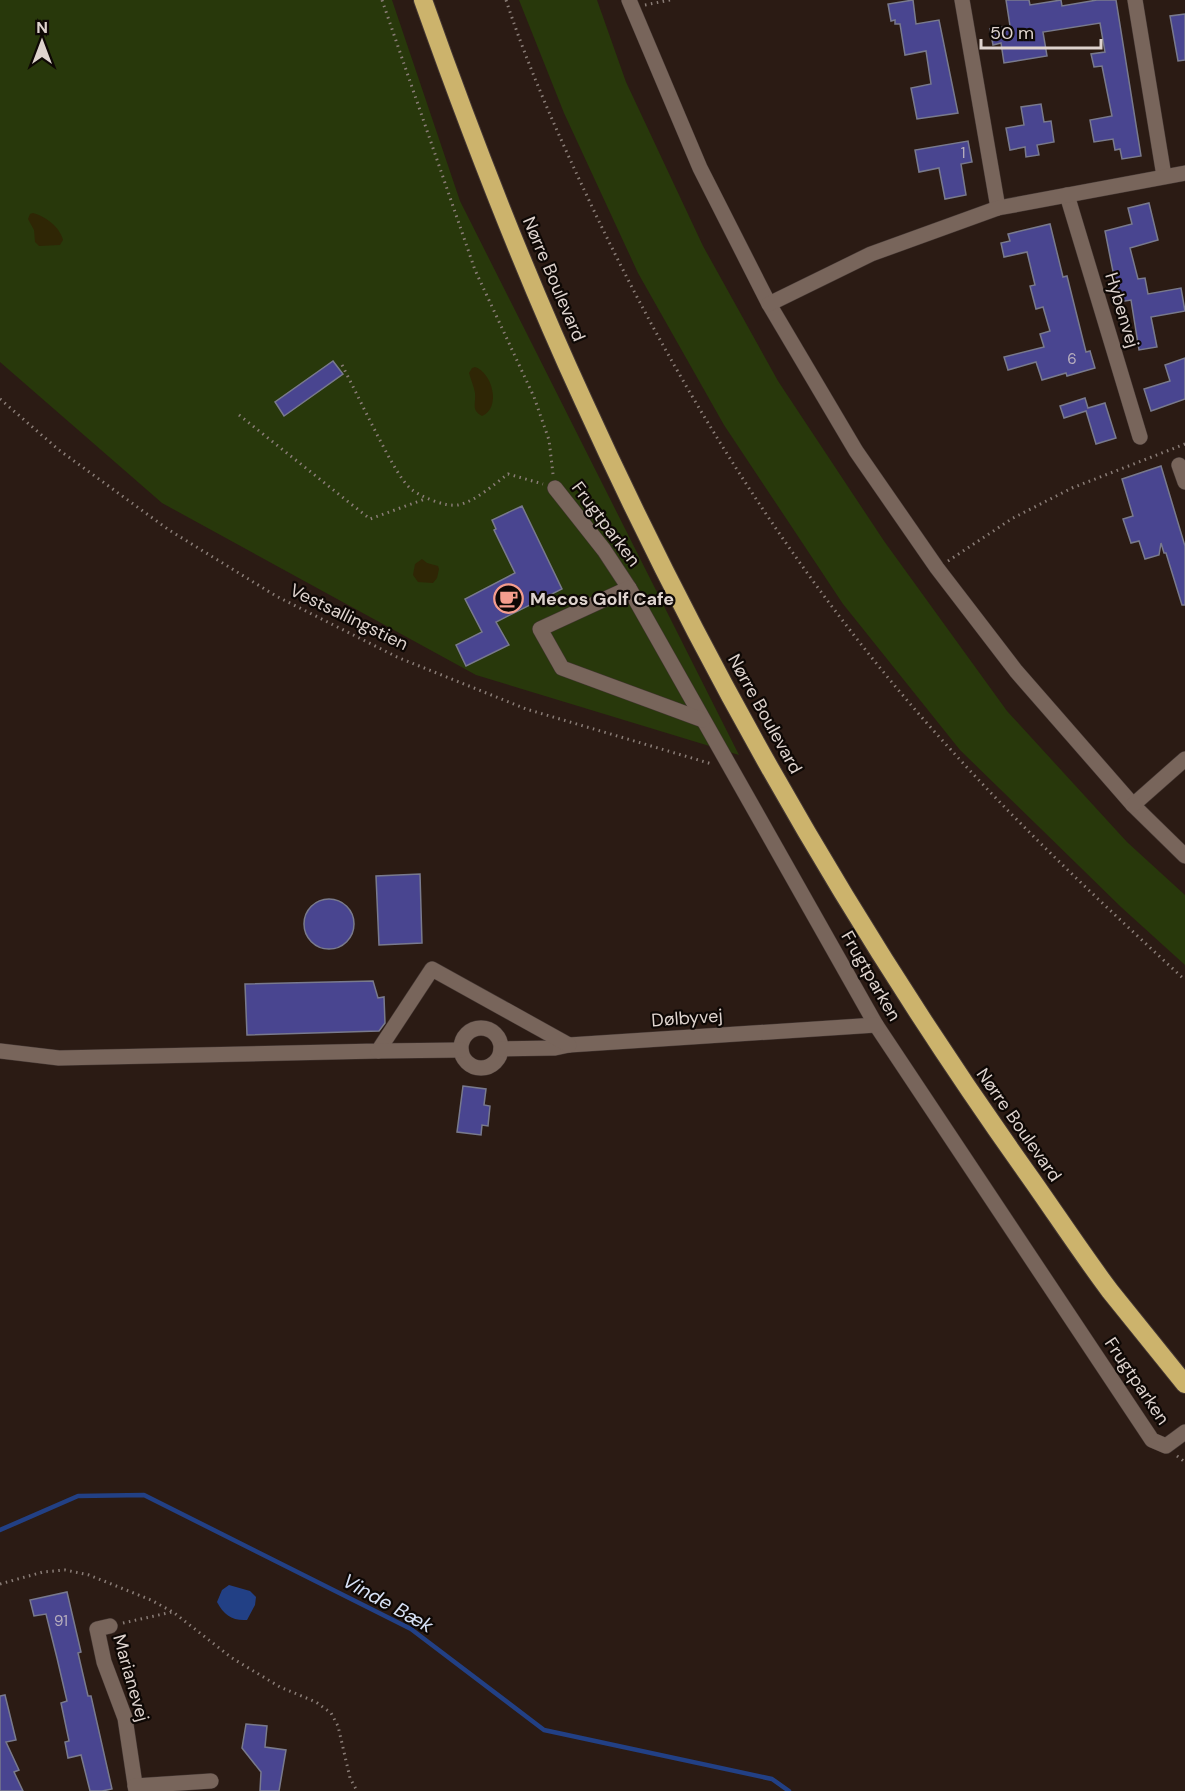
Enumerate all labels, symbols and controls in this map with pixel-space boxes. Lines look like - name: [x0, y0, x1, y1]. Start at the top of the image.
- north arrow: [12, 12, 72, 72]
- scale bar: [981, 12, 1101, 50]
- text: N: [36, 17, 48, 38]
- text: 50 m: [990, 21, 1034, 45]
- house number: 1: [961, 143, 965, 163]
- street label: Nørre Boulevard: [517, 213, 591, 345]
- street label: Hybenvej: [1099, 269, 1145, 351]
- house number: 6: [1067, 349, 1077, 369]
- street label: Frugtparken: [566, 477, 646, 571]
- street label: Vestsallingstien: [286, 578, 412, 656]
- cafe icon: Mecos Golf Cafe: [493, 583, 525, 615]
- place label: Mecos Golf Cafe: [530, 587, 674, 611]
- street label: Nørre Boulevard: [722, 650, 808, 778]
- street label: Frugtparken: [836, 927, 906, 1025]
- street label: Dølbyvej: [651, 1004, 723, 1032]
- street label: Nørre Boulevard: [971, 1064, 1067, 1186]
- street label: Frugtparken: [1099, 1333, 1175, 1429]
- water label: Vinde Bæk: [338, 1567, 439, 1639]
- house number: 91: [54, 1611, 68, 1631]
- street label: Marianevej: [107, 1632, 155, 1724]

